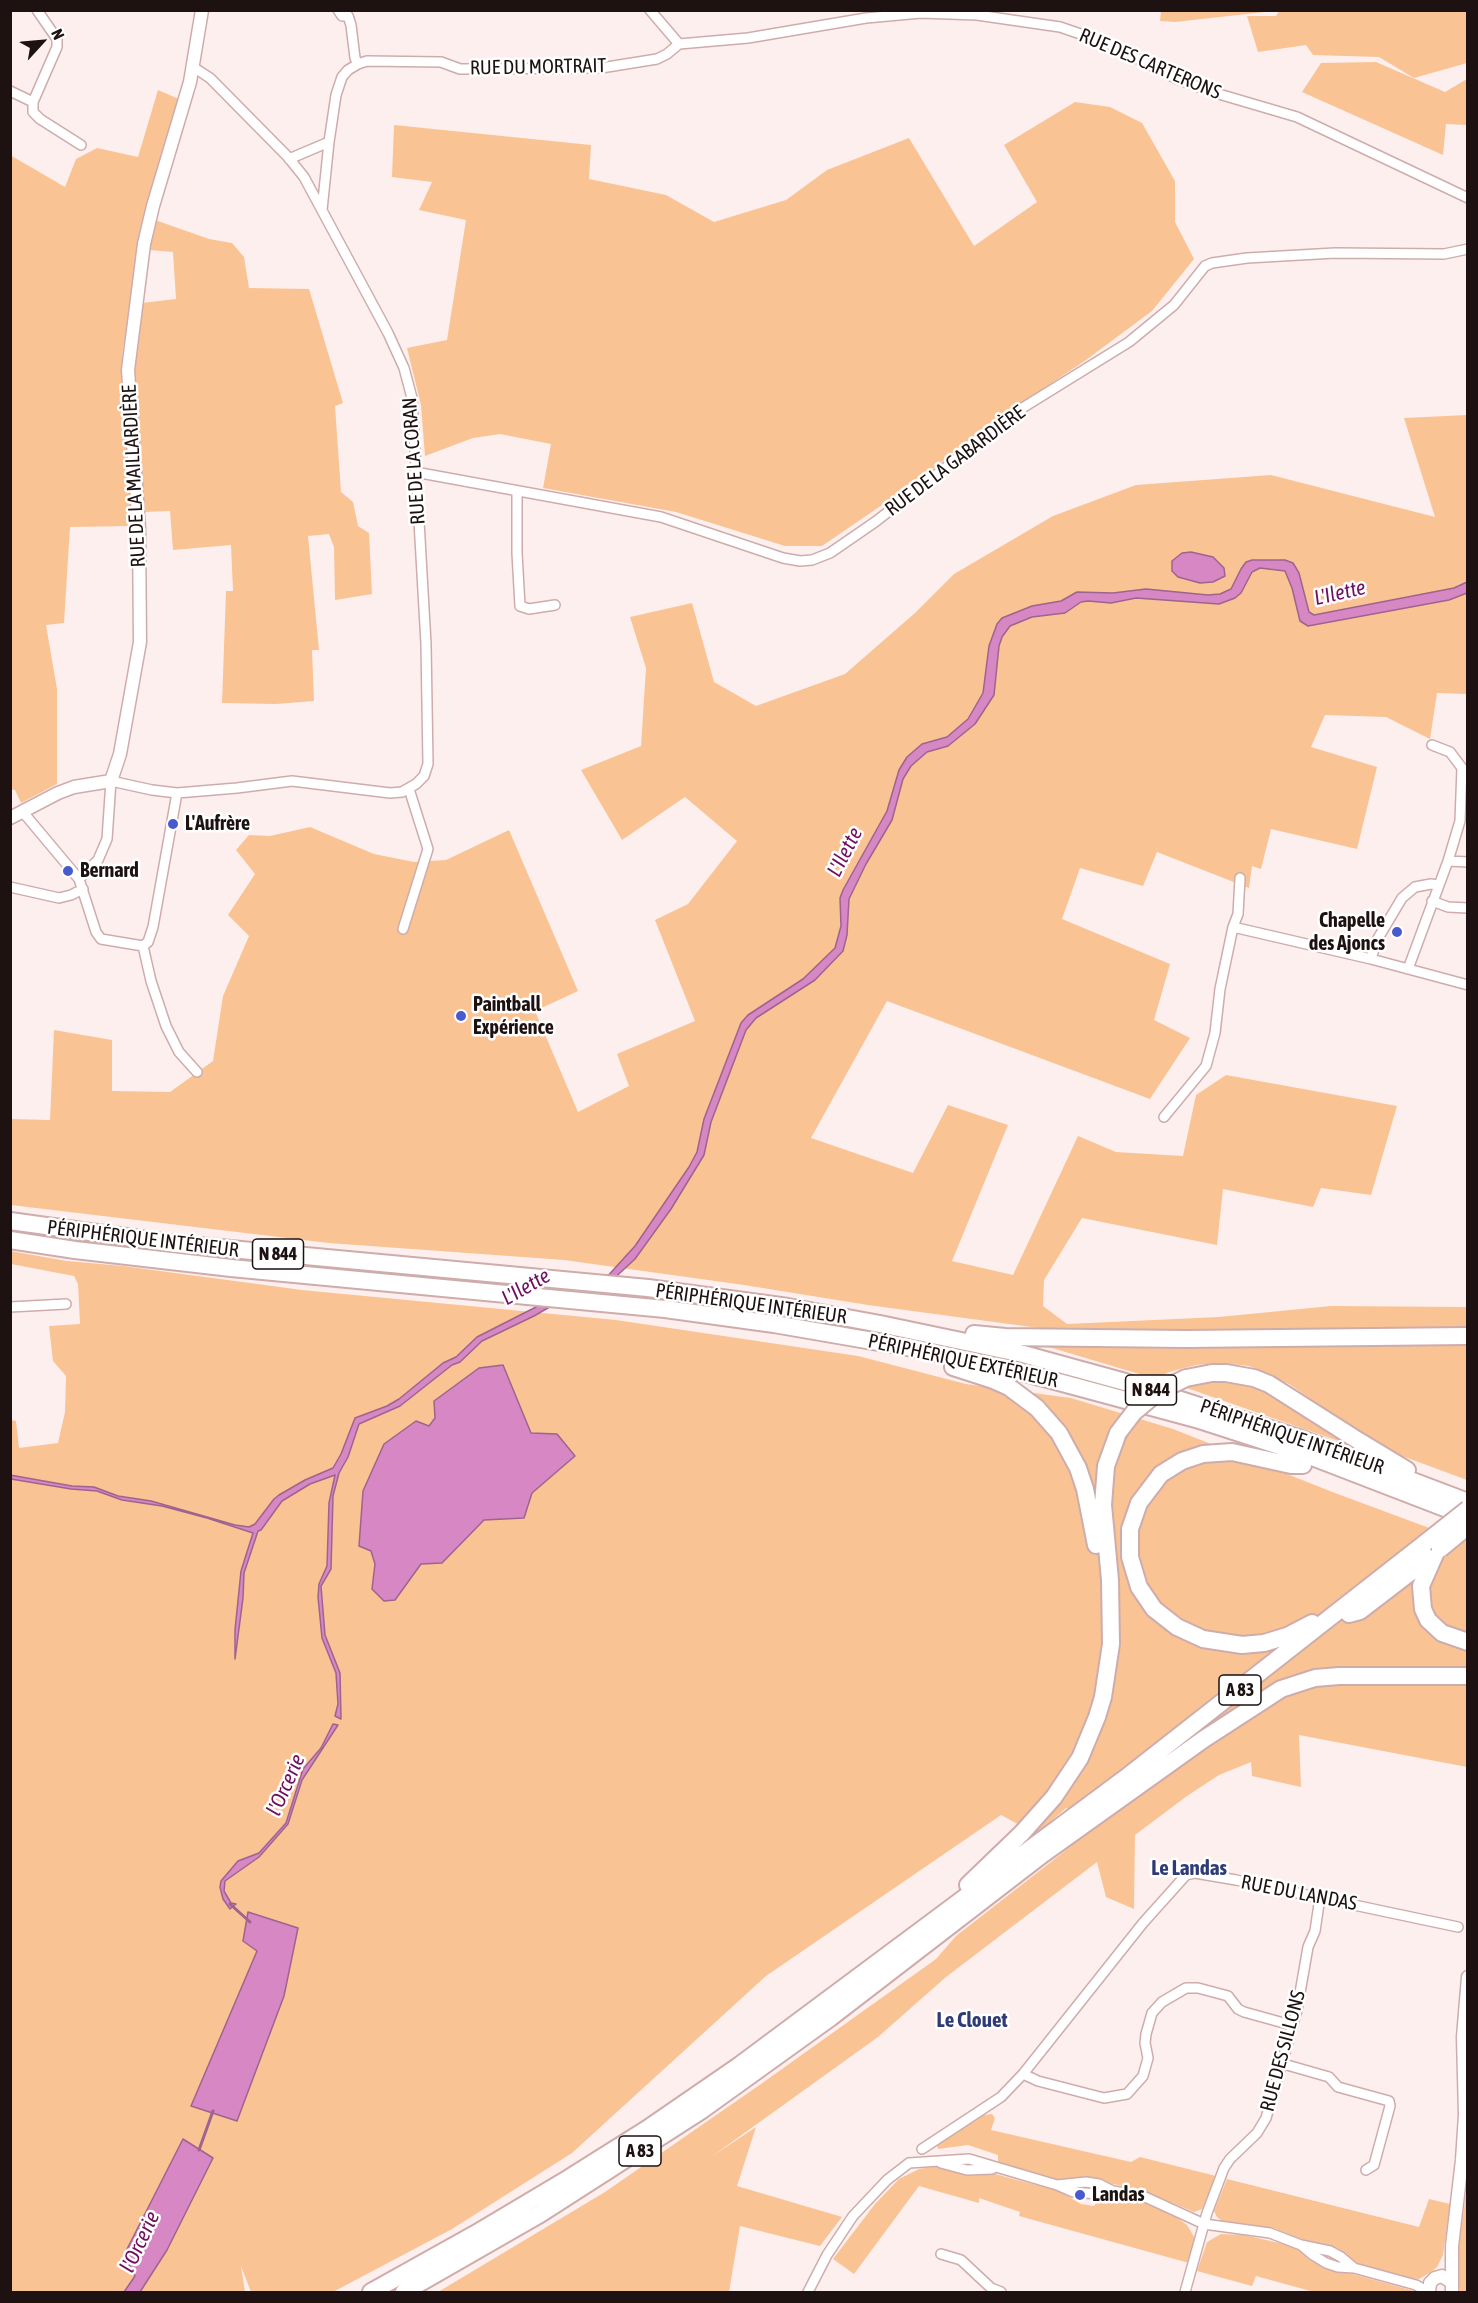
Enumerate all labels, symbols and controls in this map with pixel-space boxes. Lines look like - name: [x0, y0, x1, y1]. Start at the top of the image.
- north arrow: [12, 12, 72, 72]
- street label: RUE DES CARTERONS: [1075, 23, 1225, 105]
- text: N: [48, 26, 68, 42]
- street label: RUE DU MORTRAIT: [470, 54, 606, 80]
- street label: RUE DE LA MAILLARDIÈRE: [117, 384, 151, 568]
- street label: RUE DE LA CORAN: [398, 396, 430, 526]
- street label: RUE DE LA GABARDIÈRE: [880, 401, 1030, 521]
- water label: L'Ilette: [1312, 575, 1368, 611]
- place label: L'Aufrère: [185, 812, 250, 836]
- marker: L'Aufrère: [166, 817, 180, 831]
- water label: L'Ilette: [822, 823, 868, 881]
- place label: Bernard: [80, 859, 139, 883]
- marker: Bernard: [61, 864, 75, 878]
- place label: Chapelle des Ajoncs: [1309, 909, 1385, 956]
- marker: Chapelle des Ajoncs: [1390, 925, 1404, 939]
- place label: Paintball Expérience: [473, 993, 554, 1040]
- marker: Paintball Expérience: [454, 1009, 468, 1023]
- street label: PÉRIPHÉRIQUE INTÉRIEUR: [46, 1215, 240, 1263]
- road number: N 844: [252, 1239, 304, 1269]
- water label: L'Ilette: [497, 1263, 555, 1311]
- street label: PÉRIPHÉRIQUE INTÉRIEUR: [654, 1279, 848, 1329]
- street label: PÉRIPHÉRIQUE EXTÉRIEUR: [866, 1329, 1060, 1393]
- road number: N 844: [1126, 1375, 1176, 1405]
- street label: PÉRIPHÉRIQUE INTÉRIEUR: [1197, 1394, 1387, 1480]
- road number: A 83: [1219, 1675, 1261, 1705]
- water label: l'Orcerie: [261, 1750, 311, 1820]
- district label: Le Landas: [1151, 1855, 1227, 1881]
- street label: RUE DU LANDAS: [1239, 1870, 1359, 1916]
- street label: RUE DES SILLONS: [1255, 1988, 1311, 2114]
- district label: Le Clouet: [937, 2007, 1007, 2033]
- road number: A 83: [619, 2136, 661, 2166]
- place label: Landas: [1092, 2183, 1145, 2207]
- marker: Landas: [1073, 2188, 1087, 2202]
- water label: l'Orcerie: [115, 2207, 165, 2277]

